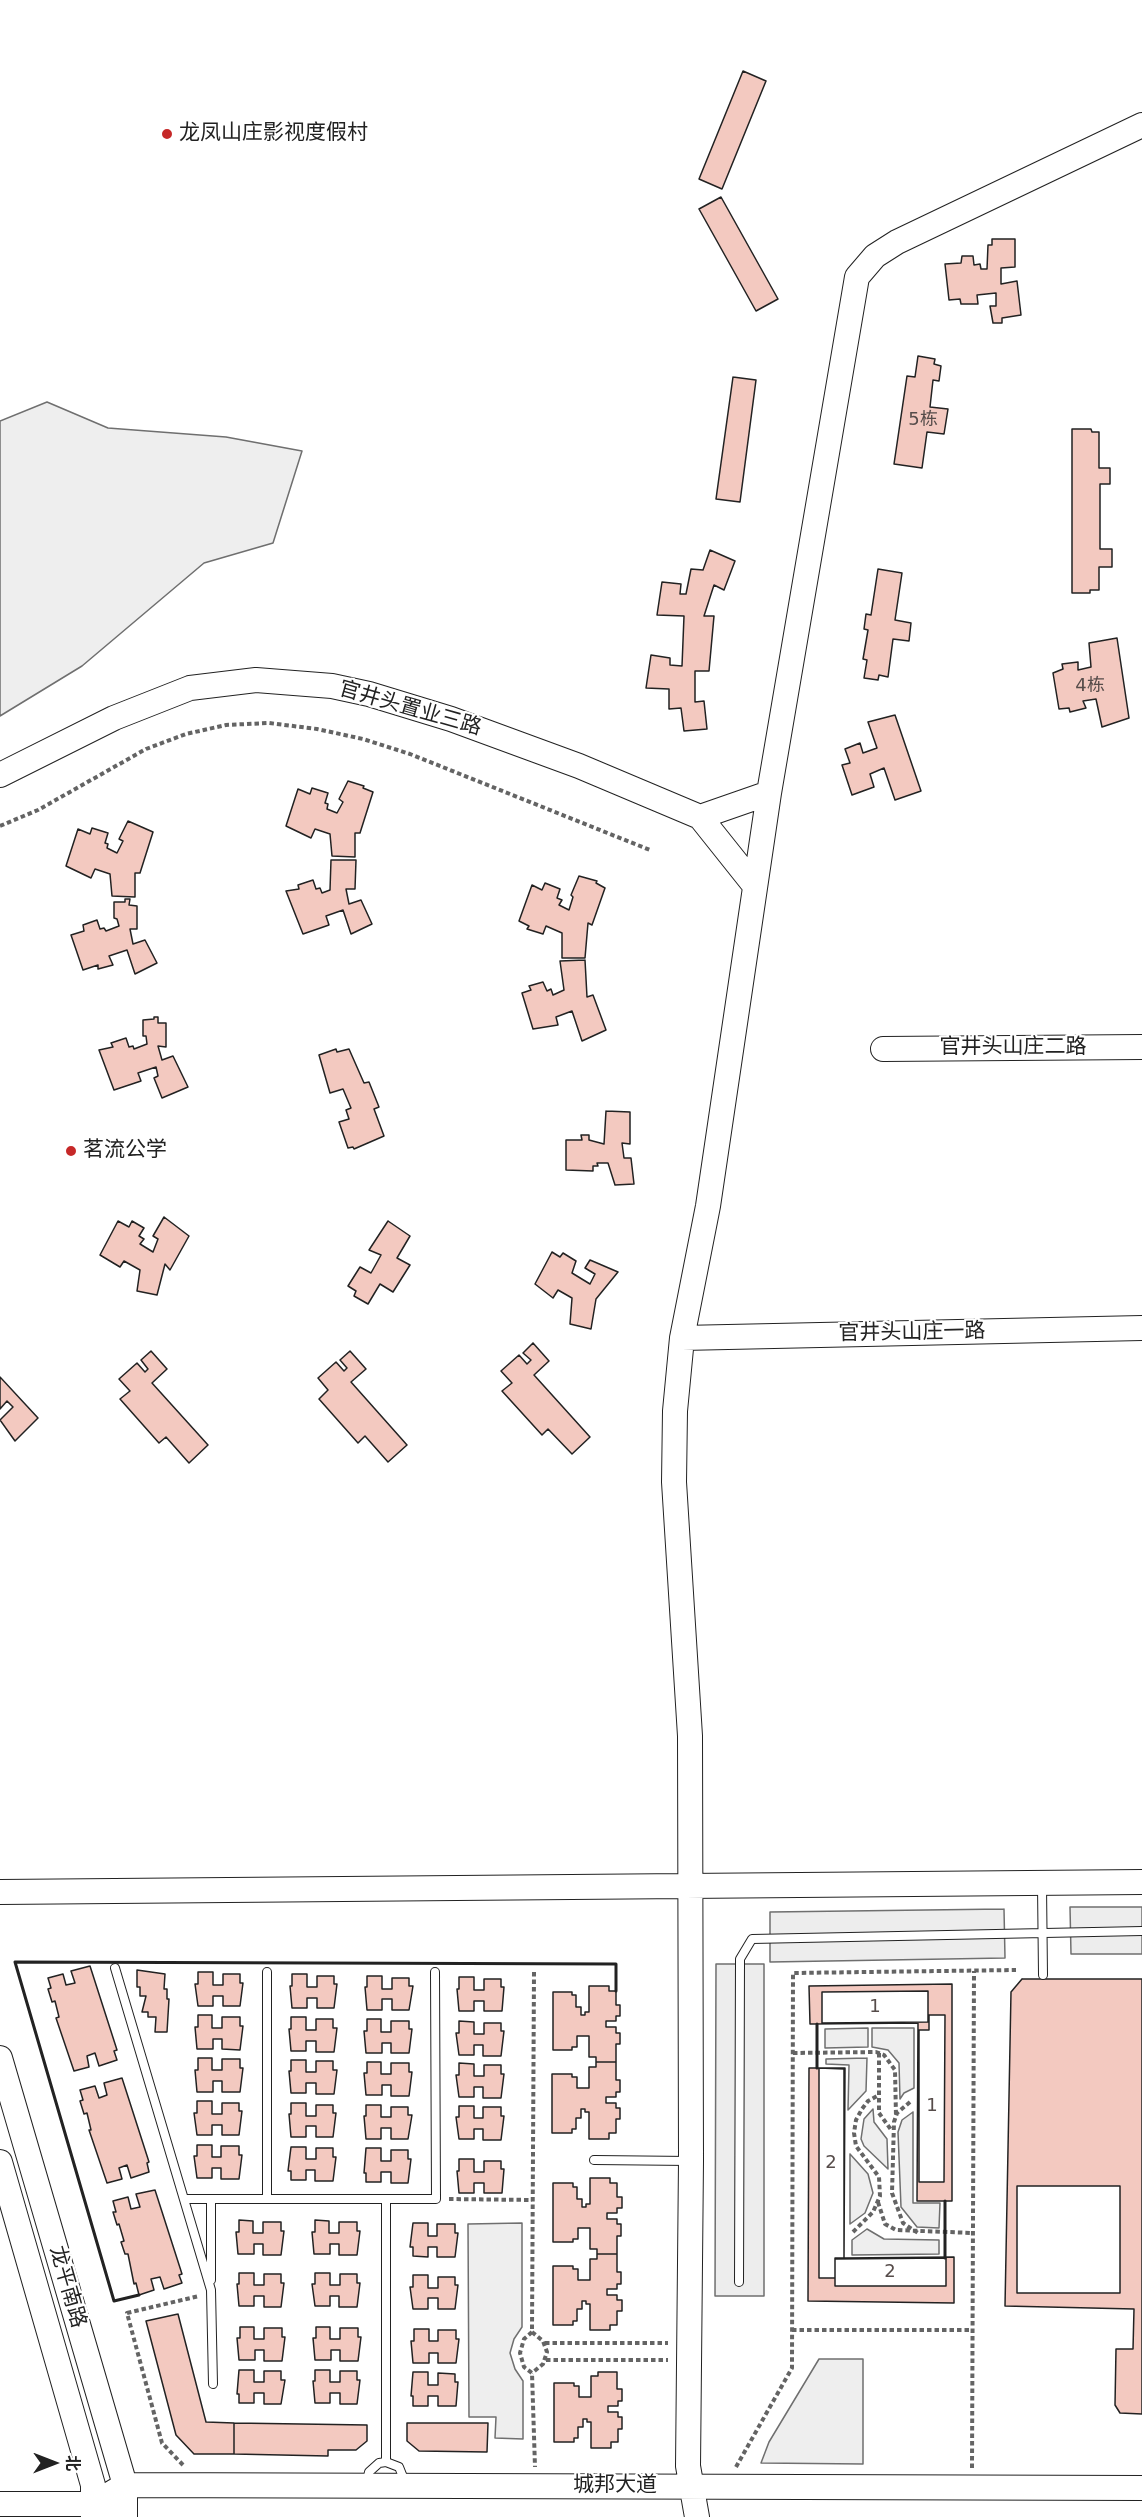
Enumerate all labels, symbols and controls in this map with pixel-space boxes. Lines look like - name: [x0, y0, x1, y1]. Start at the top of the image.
- place label: 龙凤山庄影视度假村: [179, 121, 368, 147]
- marker: 龙凤山庄影视度假村: [160, 127, 174, 141]
- house number: 5栋: [908, 409, 938, 431]
- house number: 4栋: [1075, 675, 1105, 697]
- street label: 官井头置业三路: [336, 677, 484, 741]
- street label: 官井头山庄二路: [940, 1035, 1086, 1061]
- place label: 茗流公学: [83, 1138, 167, 1164]
- marker: 茗流公学: [64, 1144, 78, 1158]
- street label: 官井头山庄一路: [838, 1319, 986, 1347]
- house number: 1: [869, 1996, 881, 2018]
- house number: 1: [926, 2095, 938, 2117]
- house number: 2: [825, 2152, 837, 2174]
- street label: 龙平南路: [43, 2243, 91, 2331]
- house number: 2: [884, 2261, 896, 2283]
- north arrow: [24, 2433, 84, 2493]
- text: 北: [63, 2455, 82, 2471]
- street label: 城邦大道: [573, 2473, 657, 2499]

